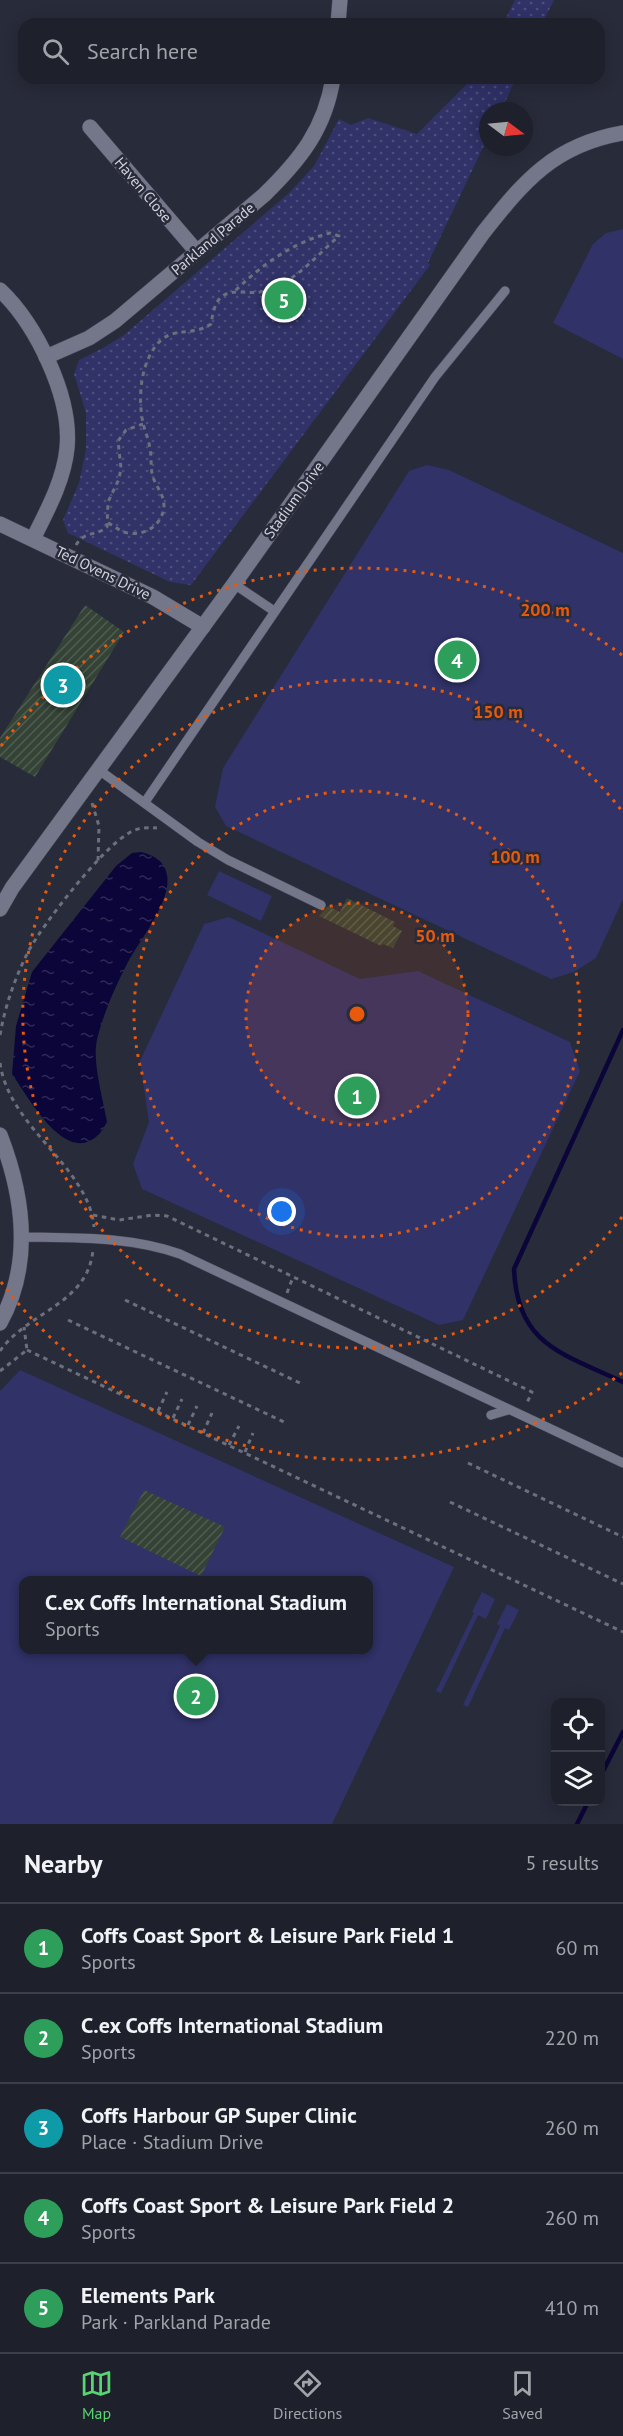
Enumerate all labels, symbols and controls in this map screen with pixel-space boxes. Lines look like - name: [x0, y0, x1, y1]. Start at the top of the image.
- search box: [18, 18, 605, 84]
- icon: search: [39, 35, 72, 68]
- text: Search here: [87, 37, 198, 65]
- north arrow: [479, 102, 533, 156]
- street label: Haven Close: [111, 153, 176, 226]
- street label: Parkland Parade: [167, 198, 258, 279]
- pin: 5: [264, 278, 304, 322]
- street label: Stadium Drive: [259, 458, 328, 542]
- street label: Ted Ovens Drive: [53, 541, 154, 604]
- text: 200 m: [520, 598, 570, 621]
- pin: 4: [438, 638, 476, 682]
- pin: 3: [44, 662, 82, 708]
- text: 150 m: [473, 700, 523, 723]
- text: 100 m: [490, 845, 540, 868]
- text: 50 m: [415, 924, 455, 947]
- centre of rings: [347, 1004, 367, 1024]
- pin: 1: [338, 1074, 376, 1118]
- your location: [267, 1197, 296, 1226]
- popup: [19, 1576, 373, 1654]
- text: C.ex Coffs International Stadium: [45, 1588, 347, 1616]
- text: Sports: [45, 1616, 100, 1642]
- pin: 2: [176, 1674, 216, 1718]
- map controls: [551, 1698, 605, 1806]
- button: locate: [551, 1698, 605, 1752]
- button: layers: [551, 1752, 605, 1806]
- text: Nearby: [24, 1847, 102, 1880]
- text: 5 results: [526, 1850, 599, 1876]
- text: Coffs Coast Sport & Leisure Park Field 1: [81, 1921, 454, 1949]
- text: 1: [38, 1935, 49, 1961]
- text: 60 m: [556, 1935, 599, 1961]
- text: Sports: [81, 1949, 136, 1975]
- text: C.ex Coffs International Stadium: [81, 2011, 383, 2039]
- text: 2: [38, 2025, 49, 2051]
- text: 220 m: [545, 2025, 599, 2051]
- text: Sports: [81, 2039, 136, 2065]
- text: Coffs Harbour GP Super Clinic: [81, 2101, 357, 2129]
- text: 3: [38, 2115, 49, 2141]
- text: 260 m: [545, 2115, 599, 2141]
- text: Place · Stadium Drive: [81, 2129, 263, 2155]
- text: Coffs Coast Sport & Leisure Park Field 2: [81, 2191, 454, 2219]
- text: 4: [38, 2205, 49, 2231]
- text: 260 m: [545, 2205, 599, 2231]
- text: Sports: [81, 2219, 136, 2245]
- text: Elements Park: [81, 2281, 215, 2309]
- text: 5: [38, 2295, 49, 2321]
- text: 410 m: [545, 2295, 599, 2321]
- text: Park · Parkland Parade: [81, 2309, 271, 2335]
- tab: Map: [80, 2367, 113, 2423]
- tab: Directions: [273, 2367, 342, 2423]
- tab: Saved: [502, 2367, 543, 2423]

